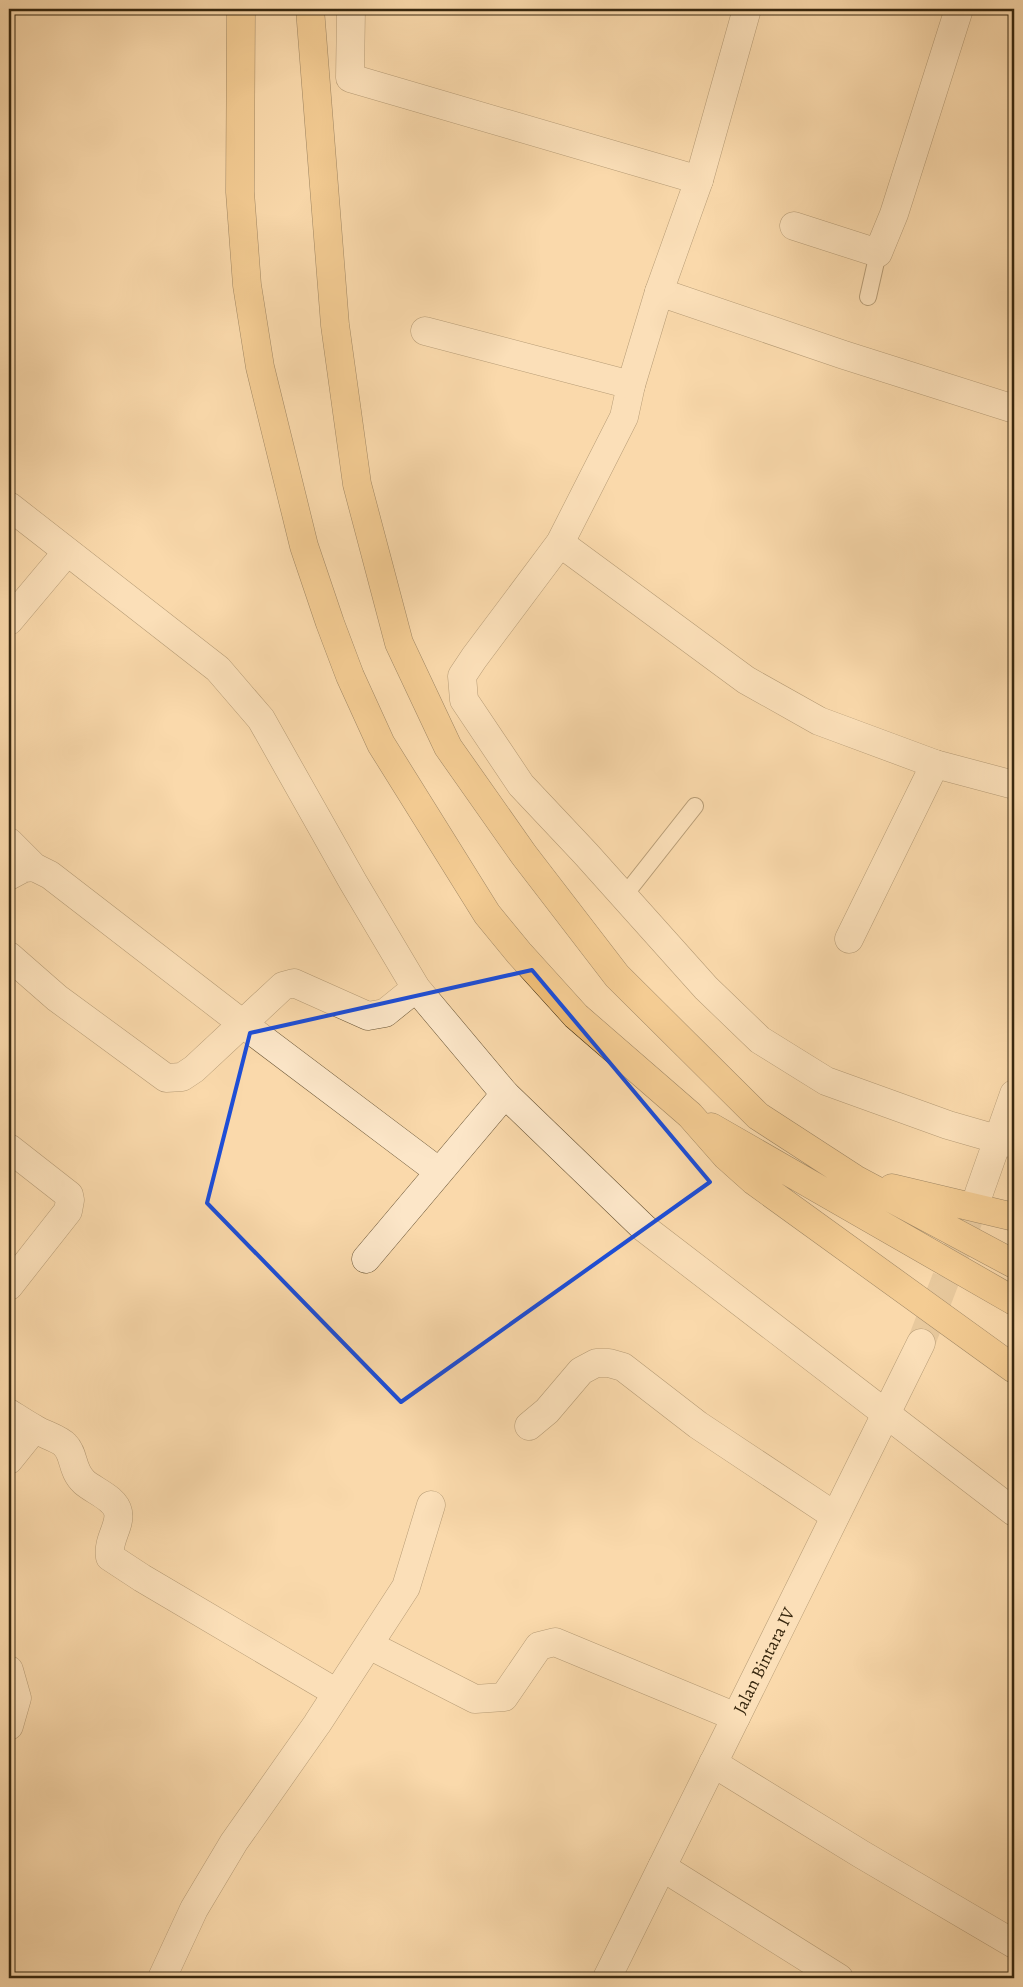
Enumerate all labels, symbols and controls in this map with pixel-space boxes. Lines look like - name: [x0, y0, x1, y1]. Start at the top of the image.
- street label: Jalan Bintara IV: [727, 1603, 800, 1718]

